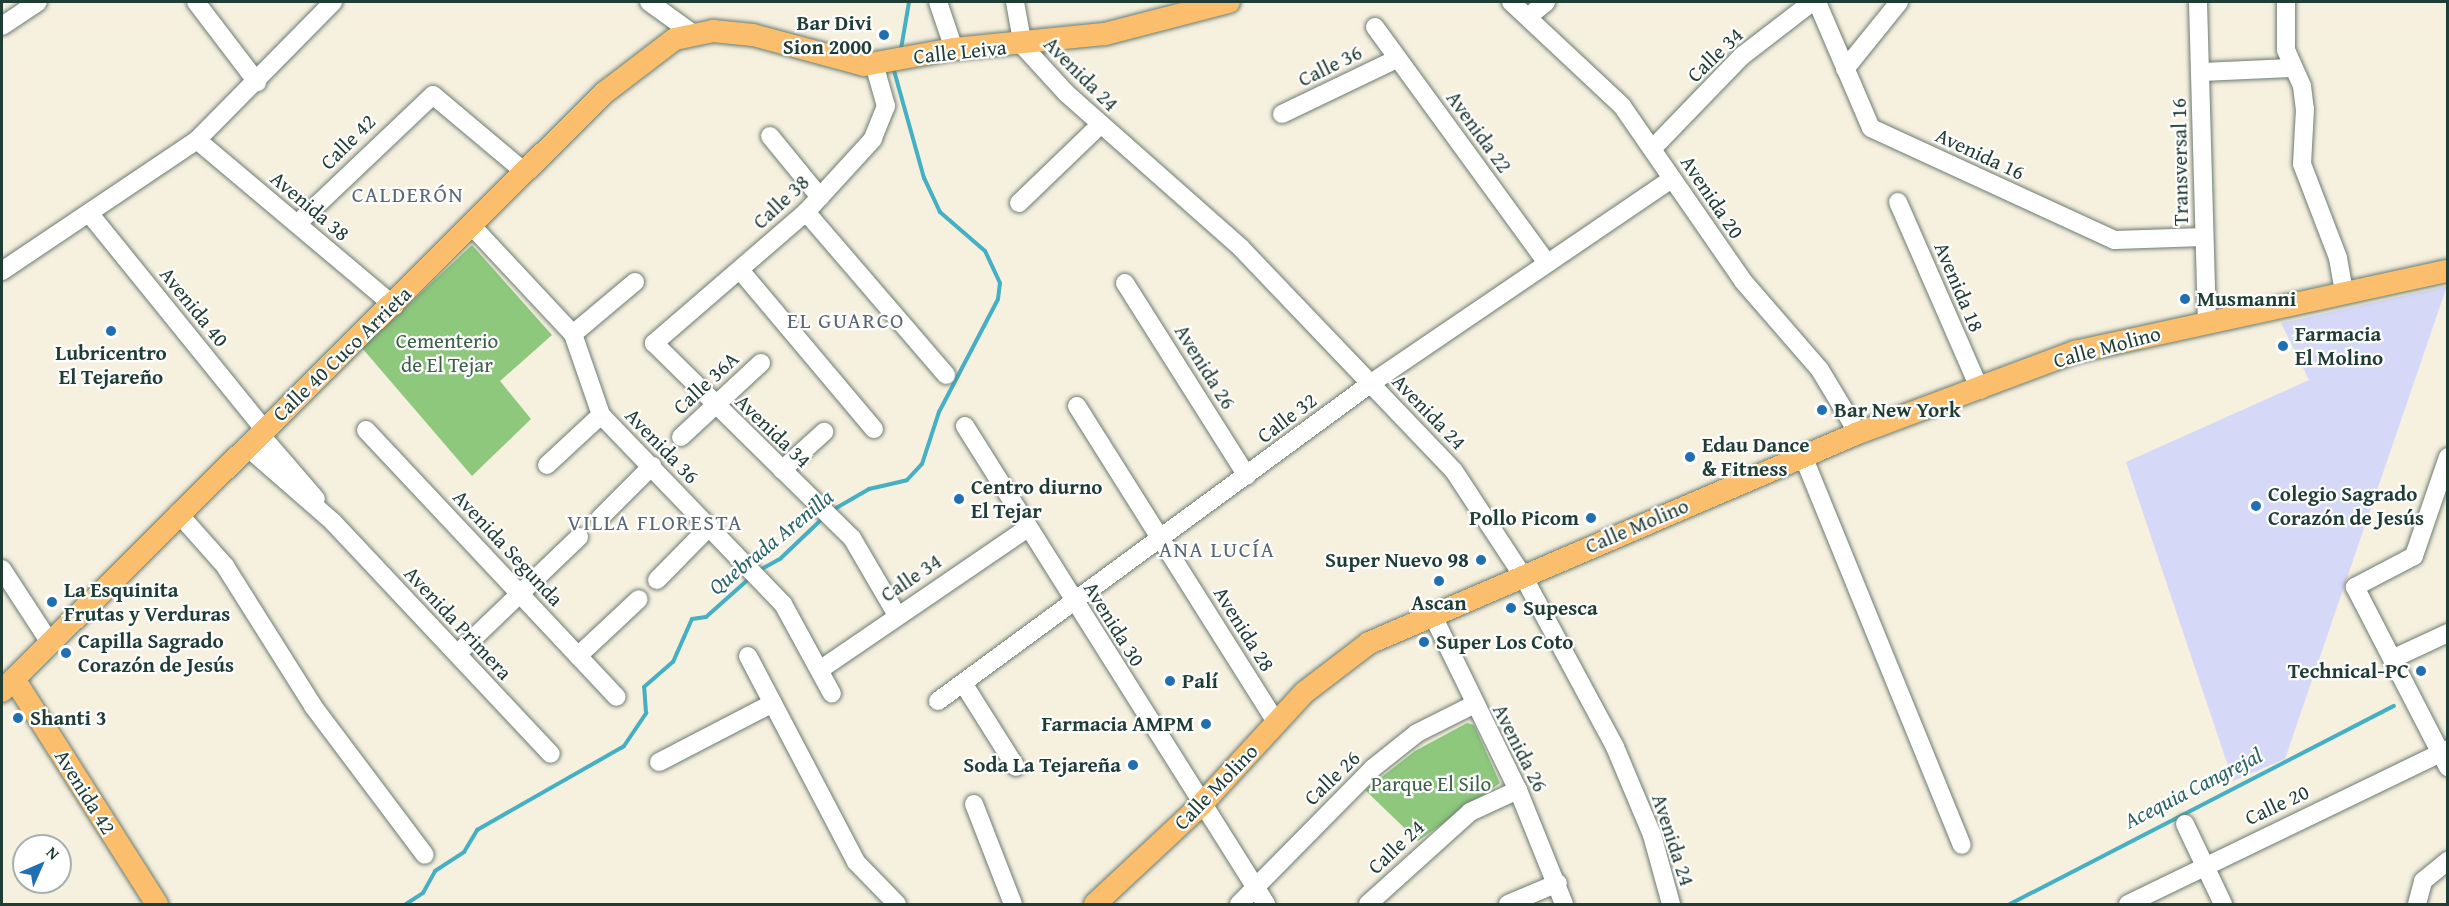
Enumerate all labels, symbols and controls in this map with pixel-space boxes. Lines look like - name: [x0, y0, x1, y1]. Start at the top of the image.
- place label: Bar Divi Sion 2000: [783, 10, 872, 60]
- street label: Calle 34: [1682, 22, 1748, 88]
- marker: Bar Divi Sion 2000: [877, 28, 891, 42]
- street label: Avenida 24: [1038, 31, 1124, 117]
- street label: Calle Leiva: [912, 35, 1008, 69]
- street label: Calle 36: [1294, 40, 1366, 92]
- street label: Avenida 22: [1441, 86, 1517, 178]
- street label: Transversal 16: [2166, 98, 2194, 226]
- street label: Calle 42: [315, 109, 381, 175]
- street label: Avenida 16: [1932, 122, 2028, 186]
- street label: Avenida 20: [1675, 150, 1749, 244]
- street label: Avenida 38: [265, 166, 355, 246]
- street label: Calle 38: [748, 170, 814, 234]
- district label: CALDERÓN: [352, 182, 464, 208]
- street label: Avenida 18: [1929, 238, 1989, 336]
- street label: Avenida 40: [154, 262, 234, 352]
- street label: Calle 40 Cuco Arrieta: [267, 281, 417, 427]
- place label: Musmanni: [2197, 286, 2296, 312]
- marker: Musmanni: [2178, 292, 2192, 306]
- district label: EL GUARCO: [787, 308, 905, 334]
- street label: Avenida 26: [1169, 320, 1241, 414]
- street label: Calle Molino: [2051, 321, 2163, 373]
- place label: Farmacia El Molino: [2295, 321, 2383, 371]
- marker: Lubricentro El Tejareño: [104, 324, 118, 338]
- park label: Cementerio de El Tejar: [396, 328, 498, 378]
- marker: Farmacia El Molino: [2276, 339, 2290, 353]
- place label: Lubricentro El Tejareño: [55, 340, 167, 390]
- street label: Calle 36A: [668, 346, 744, 420]
- street label: Avenida 24: [1387, 369, 1471, 455]
- street label: Calle 32: [1252, 388, 1322, 448]
- street label: Avenida 34: [730, 389, 816, 473]
- place label: Bar New York: [1834, 397, 1961, 423]
- street label: Avenida 36: [620, 403, 704, 489]
- marker: Bar New York: [1815, 403, 1829, 417]
- place label: Edau Dance & Fitness: [1702, 432, 1810, 482]
- marker: Edau Dance & Fitness: [1683, 450, 1697, 464]
- place label: Centro diurno El Tejar: [971, 474, 1103, 524]
- place label: Colegio Sagrado Corazón de Jesús: [2268, 481, 2424, 531]
- water label: Quebrada Arenilla: [703, 484, 839, 600]
- street label: Avenida Segunda: [448, 485, 568, 611]
- marker: Centro diurno El Tejar: [952, 492, 966, 506]
- street label: Calle Molino: [1582, 493, 1692, 559]
- marker: Colegio Sagrado Corazón de Jesús: [2249, 499, 2263, 513]
- place label: Pollo Picom: [1469, 505, 1579, 531]
- district label: VILLA FLORESTA: [567, 510, 743, 536]
- marker: Pollo Picom: [1584, 511, 1598, 525]
- district label: ANA LUCÍA: [1159, 537, 1275, 563]
- place label: Super Nuevo 98: [1325, 547, 1469, 573]
- street label: Calle 34: [876, 549, 946, 607]
- marker: Super Nuevo 98: [1474, 553, 1488, 567]
- street label: Avenida Primera: [399, 561, 517, 685]
- marker: Ascan: [1432, 574, 1446, 588]
- place label: La Esquinita Frutas y Verduras: [64, 577, 230, 627]
- street label: Avenida 30: [1078, 577, 1150, 671]
- street label: Avenida 28: [1208, 582, 1280, 676]
- place label: Ascan: [1411, 590, 1467, 616]
- marker: La Esquinita Frutas y Verduras: [45, 595, 59, 609]
- place label: Supesca: [1523, 595, 1598, 621]
- marker: Supesca: [1504, 601, 1518, 615]
- place label: Capilla Sagrado Corazón de Jesús: [78, 628, 234, 678]
- place label: Super Los Coto: [1436, 629, 1574, 655]
- marker: Super Los Coto: [1417, 635, 1431, 649]
- marker: Capilla Sagrado Corazón de Jesús: [59, 646, 73, 660]
- place label: Technical-PC: [2288, 658, 2409, 684]
- marker: Technical-PC: [2414, 664, 2428, 678]
- place label: Palí: [1182, 668, 1218, 694]
- marker: Palí: [1163, 674, 1177, 688]
- street label: Avenida 26: [1487, 700, 1553, 796]
- place label: Shanti 3: [30, 705, 107, 731]
- marker: Shanti 3: [11, 711, 25, 725]
- place label: Farmacia AMPM: [1041, 711, 1194, 737]
- marker: Farmacia AMPM: [1199, 717, 1213, 731]
- street label: Calle Molino: [1169, 739, 1263, 835]
- water label: Acequia Cangrejal: [2120, 742, 2266, 834]
- street label: Avenida 42: [49, 745, 121, 839]
- street label: Calle 26: [1299, 745, 1365, 811]
- place label: Soda La Tejareña: [963, 752, 1121, 778]
- marker: Soda La Tejareña: [1126, 758, 1140, 772]
- park label: Parque El Silo: [1371, 771, 1491, 797]
- street label: Calle 20: [2241, 779, 2313, 831]
- street label: Avenida 24: [1646, 791, 1700, 889]
- street label: Calle 24: [1363, 815, 1429, 879]
- north arrow: [12, 834, 72, 894]
- text: N: [41, 840, 66, 865]

